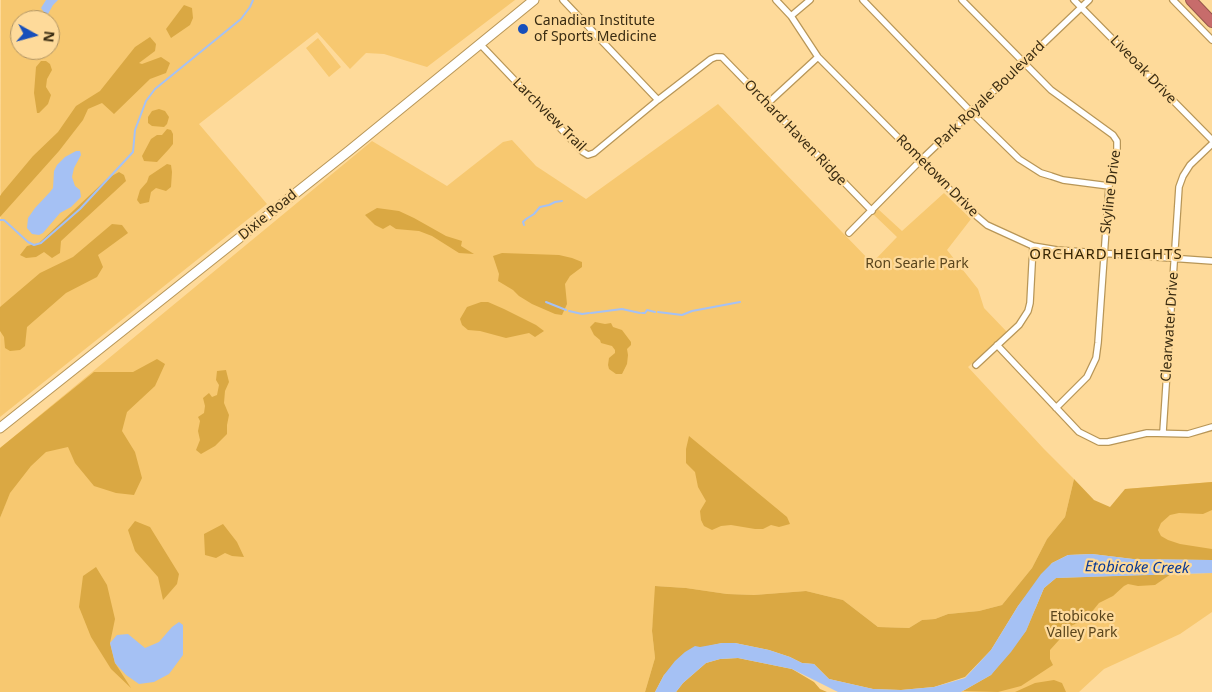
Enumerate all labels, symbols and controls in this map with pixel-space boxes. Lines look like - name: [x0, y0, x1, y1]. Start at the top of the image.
- north arrow: [10, 10, 60, 60]
- place label: Canadian Institute of Sports Medicine: [534, 13, 657, 46]
- marker: Canadian Institute of Sports Medicine: [516, 22, 530, 36]
- text: N: [39, 30, 60, 44]
- street label: Liveoak Drive: [1106, 33, 1180, 107]
- street label: Park Royale Boulevard: [931, 38, 1049, 152]
- street label: Larchview Trail: [509, 75, 589, 155]
- street label: Orchard Haven Ridge: [740, 77, 850, 189]
- street label: Rometown Drive: [892, 131, 982, 221]
- street label: Skyline Drive: [1098, 149, 1124, 235]
- street label: Dixie Road: [236, 186, 300, 244]
- district label: ORCHARD HEIGHTS: [1027, 246, 1185, 264]
- park label: Ron Searle Park: [865, 256, 969, 272]
- street label: Clearwater Drive: [1158, 272, 1182, 382]
- water label: Etobicoke Creek: [1085, 558, 1189, 578]
- park label: Etobicoke Valley Park: [1046, 609, 1118, 642]

